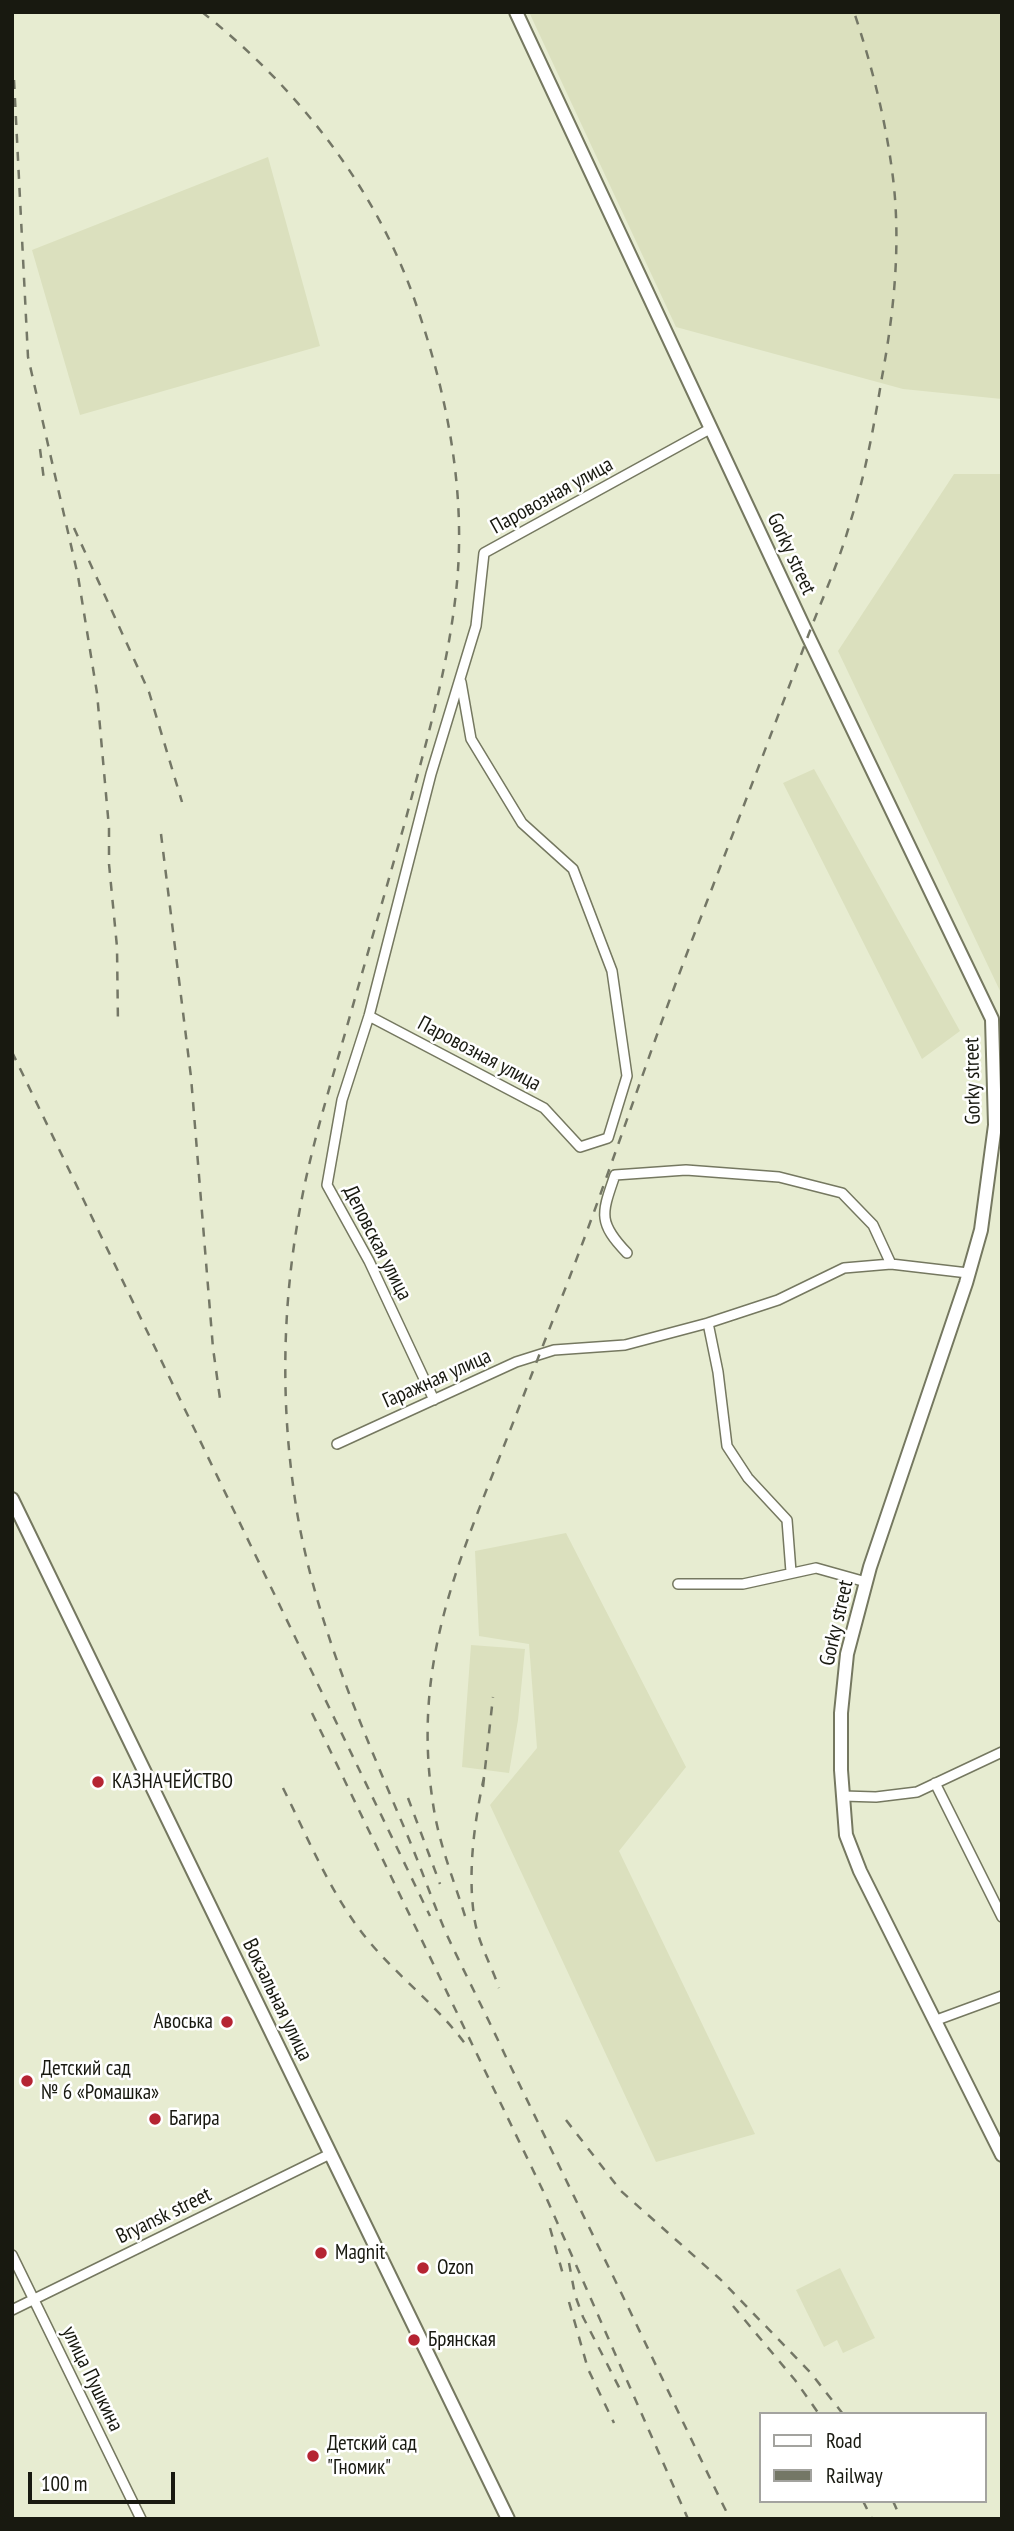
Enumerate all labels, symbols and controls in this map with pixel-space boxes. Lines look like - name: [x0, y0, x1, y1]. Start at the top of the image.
- street label: Паровозная улица: [487, 452, 617, 540]
- street label: Gorky street: [761, 509, 821, 599]
- street label: Паровозная улица: [413, 1011, 545, 1097]
- street label: Gorky street: [960, 1037, 986, 1125]
- street label: Деповская улица: [337, 1181, 417, 1305]
- street label: Гаражная улица: [379, 1344, 495, 1414]
- street label: Gorky street: [815, 1578, 859, 1668]
- place label: КАЗНАЧЕЙСТВО: [112, 1769, 233, 1795]
- marker: КАЗНАЧЕЙСТВО: [90, 1774, 106, 1790]
- street label: Вокзальная улица: [237, 1935, 317, 2065]
- place label: Авоська: [154, 2009, 213, 2035]
- marker: Авоська: [219, 2014, 235, 2030]
- place label: Детский сад № 6 «Ромашка»: [41, 2056, 159, 2106]
- marker: Детский сад № 6 «Ромашка»: [19, 2073, 35, 2089]
- place label: Багира: [169, 2106, 220, 2132]
- marker: Багира: [147, 2111, 163, 2127]
- street label: Bryansk street: [112, 2182, 216, 2250]
- place label: Magnit: [335, 2240, 385, 2266]
- marker: Magnit: [313, 2245, 329, 2261]
- place label: Ozon: [437, 2255, 474, 2281]
- marker: Ozon: [415, 2260, 431, 2276]
- street label: улица Пушкина: [56, 2322, 128, 2436]
- place label: Брянская: [428, 2327, 496, 2353]
- marker: Брянская: [406, 2332, 422, 2348]
- legend: [758, 2412, 986, 2503]
- text: Road: [826, 2427, 862, 2454]
- place label: Детский сад "Гномик": [327, 2431, 417, 2481]
- marker: Детский сад "Гномик": [305, 2448, 321, 2464]
- scale bar: [32, 2458, 178, 2502]
- text: Railway: [826, 2462, 883, 2489]
- text: 100 m: [41, 2470, 87, 2497]

